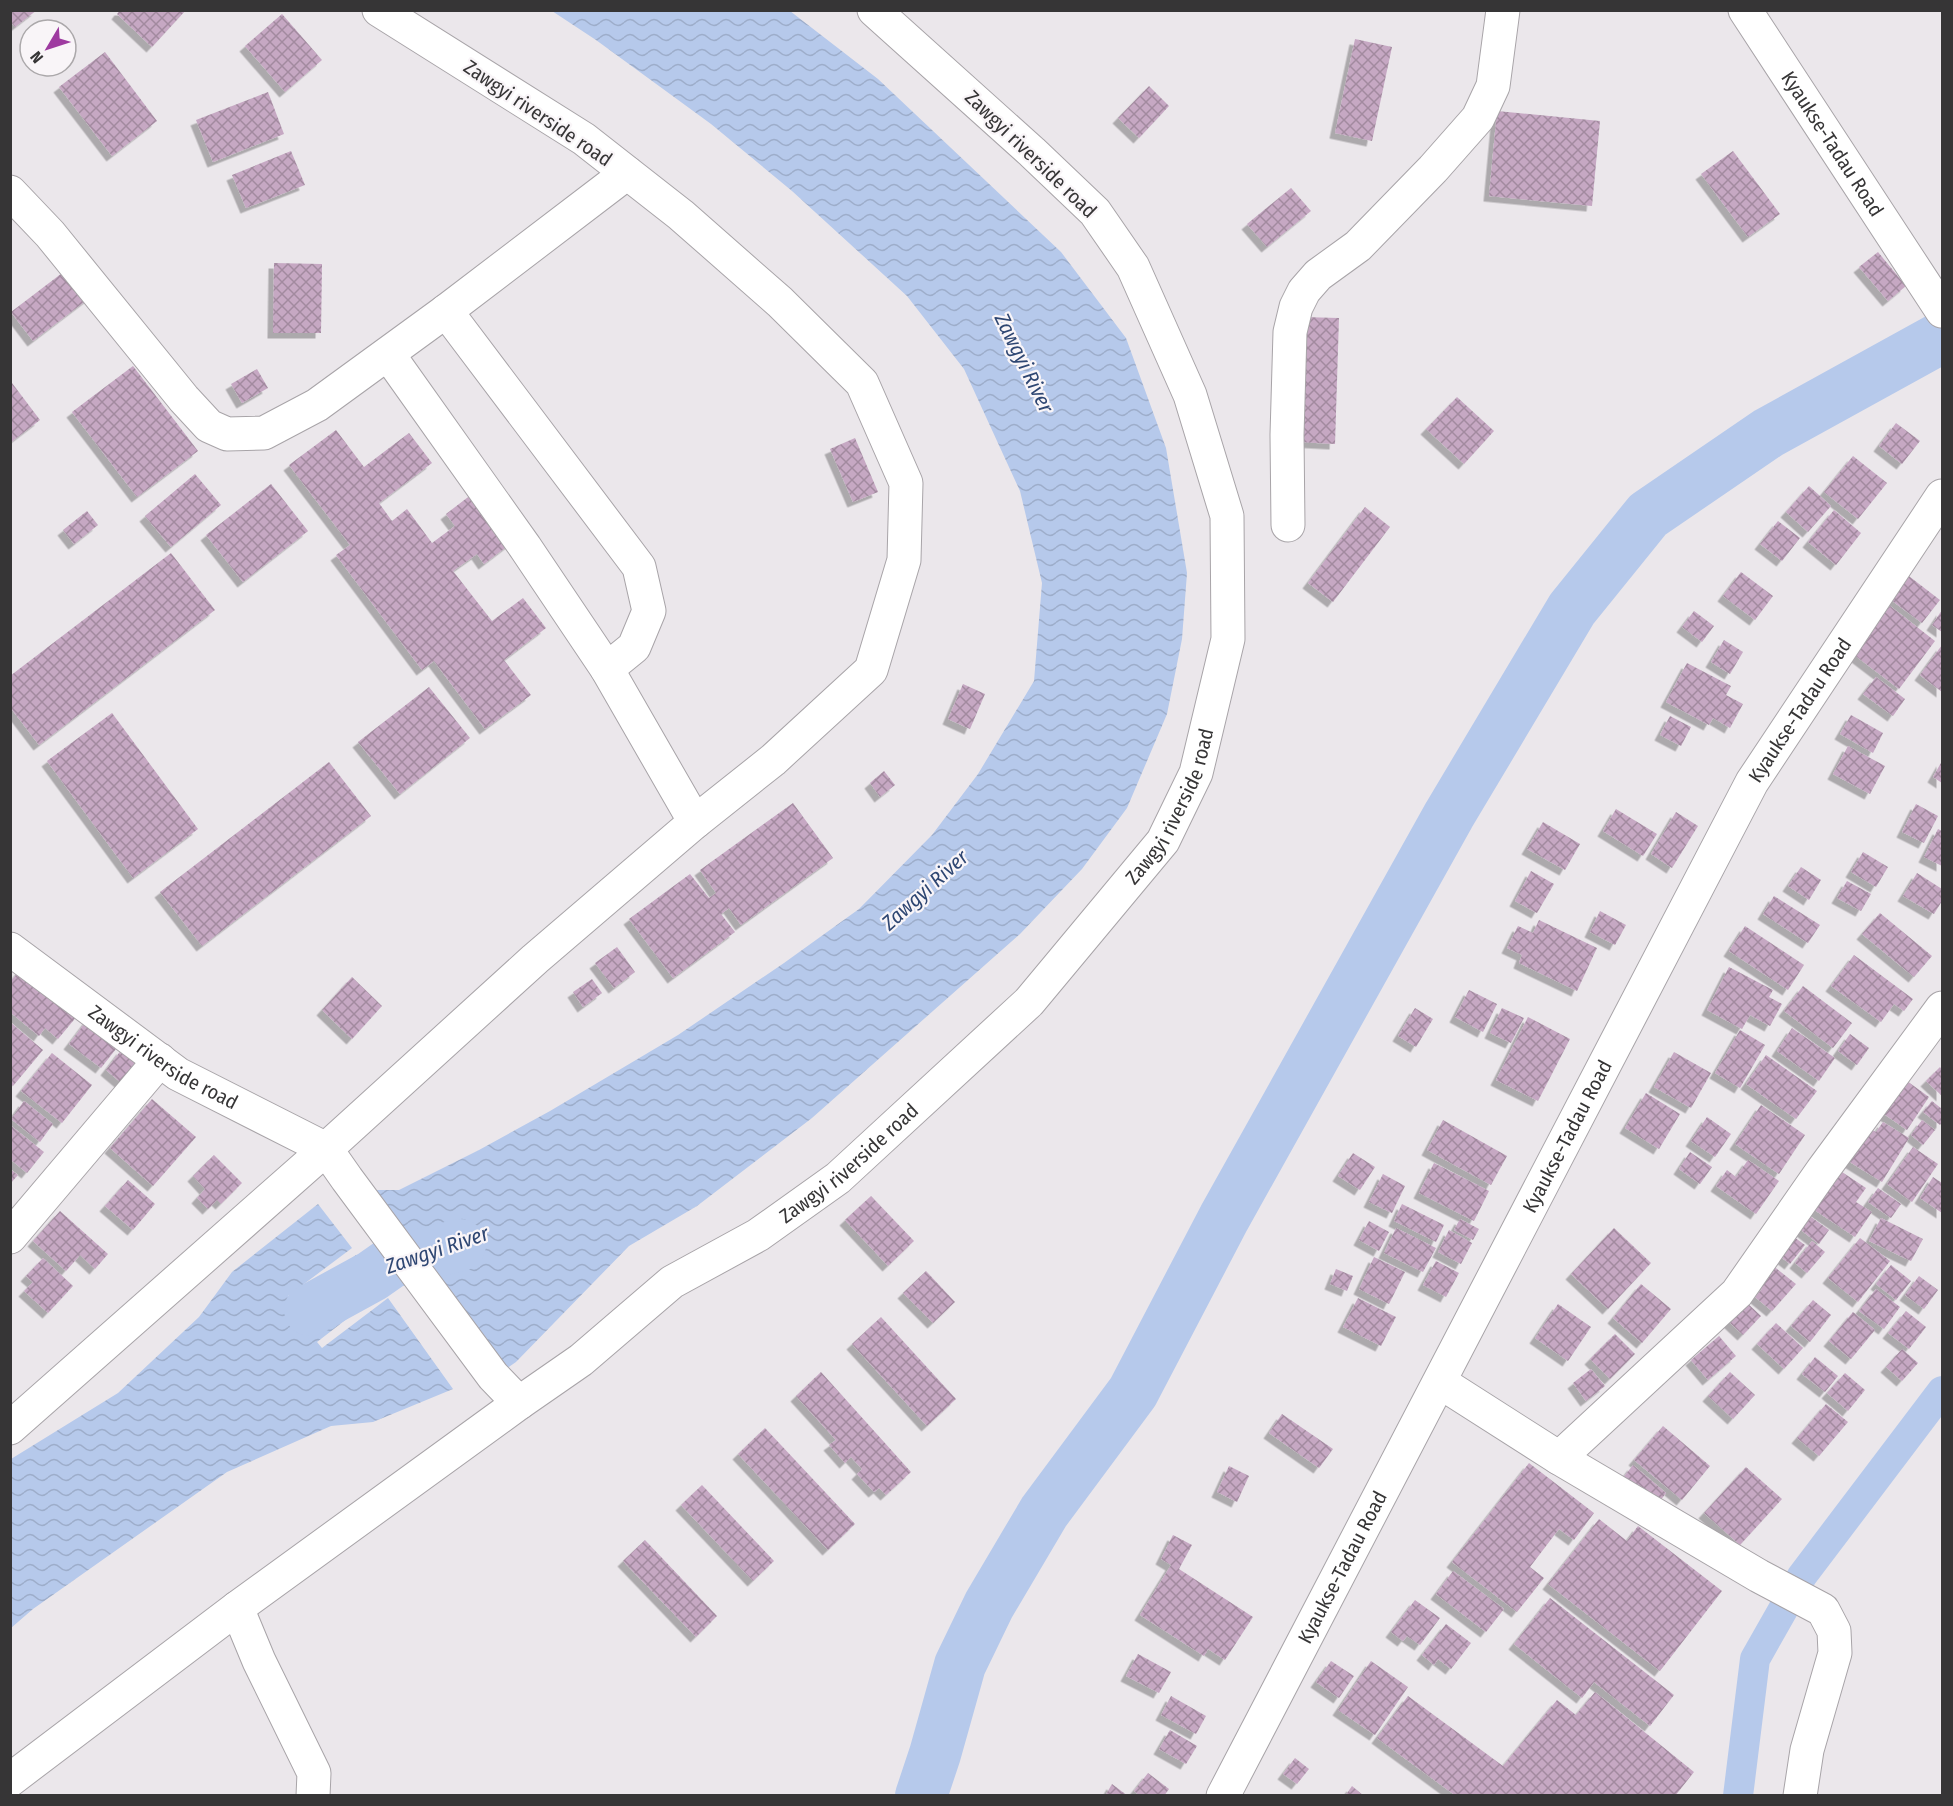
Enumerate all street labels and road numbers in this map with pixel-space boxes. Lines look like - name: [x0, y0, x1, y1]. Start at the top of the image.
- street label: Zawgyi riverside road: [459, 55, 617, 171]
- street label: Kyaukse-Tadau Road: [1776, 67, 1889, 221]
- street label: Zawgyi riverside road: [960, 85, 1102, 223]
- street label: Kyaukse-Tadau Road: [1743, 633, 1856, 787]
- street label: Zawgyi riverside road: [1120, 726, 1218, 889]
- street label: Zawgyi riverside road: [84, 1000, 242, 1114]
- street label: Kyaukse-Tadau Road: [1517, 1056, 1617, 1217]
- street label: Zawgyi riverside road: [775, 1098, 923, 1228]
- street label: Kyaukse-Tadau Road: [1293, 1487, 1392, 1648]

